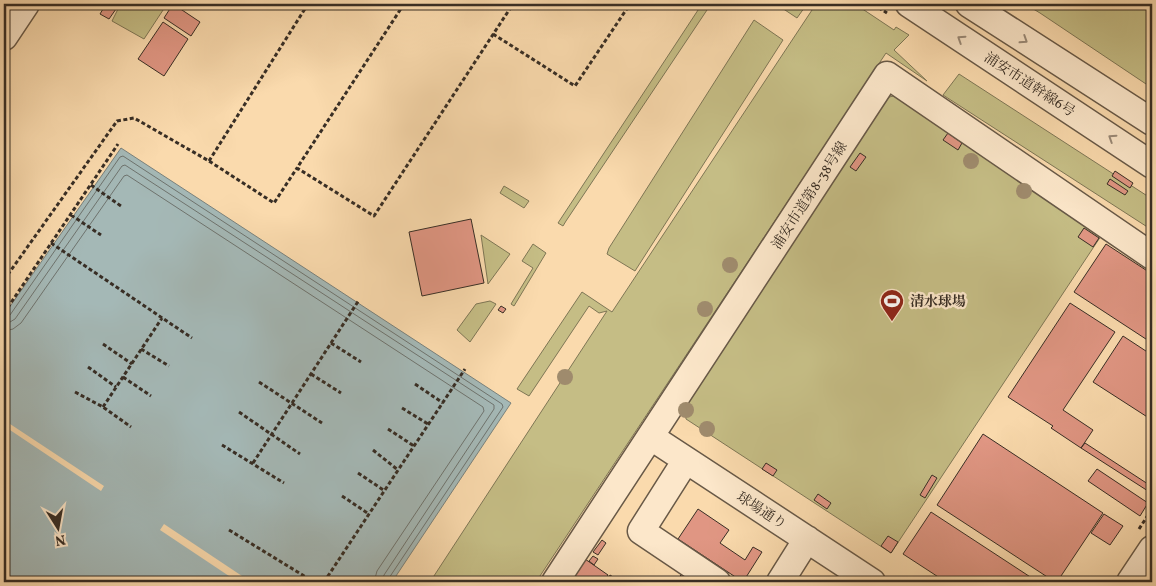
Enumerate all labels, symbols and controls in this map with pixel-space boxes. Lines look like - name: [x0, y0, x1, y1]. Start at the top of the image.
- one-way arrow: [1019, 33, 1028, 43]
- one-way arrow: [958, 36, 967, 45]
- street label: 浦安市道幹線6号: [980, 49, 1078, 122]
- one-way arrow: [1108, 135, 1117, 144]
- street label: 浦安市道第8-38号線: [768, 138, 852, 254]
- sports icon: 清水球場: [879, 288, 905, 322]
- place label: 清水球場: [910, 293, 966, 312]
- street label: 球場通り: [733, 488, 790, 534]
- north arrow: [32, 504, 82, 554]
- text: N: [53, 529, 67, 550]

